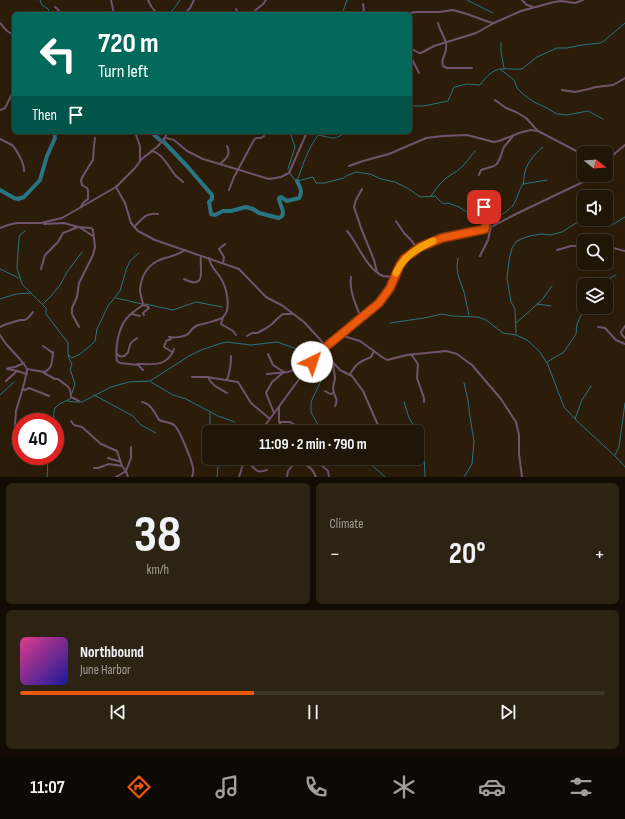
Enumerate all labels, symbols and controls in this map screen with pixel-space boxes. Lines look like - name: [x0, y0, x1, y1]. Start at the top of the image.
- text: 720 m: [98, 27, 159, 60]
- icon: left: [32, 28, 84, 80]
- text: Turn left: [98, 61, 149, 82]
- icon: arrive: [65, 104, 87, 126]
- text: Then: [32, 106, 57, 125]
- north arrow: [577, 146, 613, 182]
- map controls: [577, 146, 613, 314]
- pin: [467, 190, 501, 224]
- button: sound: [577, 190, 613, 226]
- icon: arrive: [473, 196, 495, 218]
- button: search: [577, 234, 613, 270]
- button: layers: [577, 278, 613, 314]
- position arrow: [291, 341, 333, 383]
- speed limit sign: 40: [12, 413, 64, 465]
- text: 11:09 · 2 min · 790 m: [259, 435, 367, 454]
- text: 38: [134, 504, 182, 567]
- text: Climate: [330, 516, 363, 532]
- text: 20°: [449, 536, 486, 572]
- text: −: [330, 541, 340, 568]
- text: +: [594, 541, 605, 568]
- text: km/h: [147, 562, 169, 578]
- text: Northbound: [80, 643, 144, 662]
- text: June Harbor: [80, 662, 131, 678]
- icon: previous: [107, 701, 129, 723]
- icon: pause: [302, 701, 324, 723]
- icon: next: [497, 701, 519, 723]
- icon: directions: [125, 773, 153, 801]
- icon: music: [213, 773, 241, 801]
- icon: phone: [302, 773, 330, 801]
- icon: climate: [390, 773, 418, 801]
- icon: car: [478, 773, 506, 801]
- icon: filters: [567, 773, 595, 801]
- text: 11:07: [30, 777, 65, 798]

